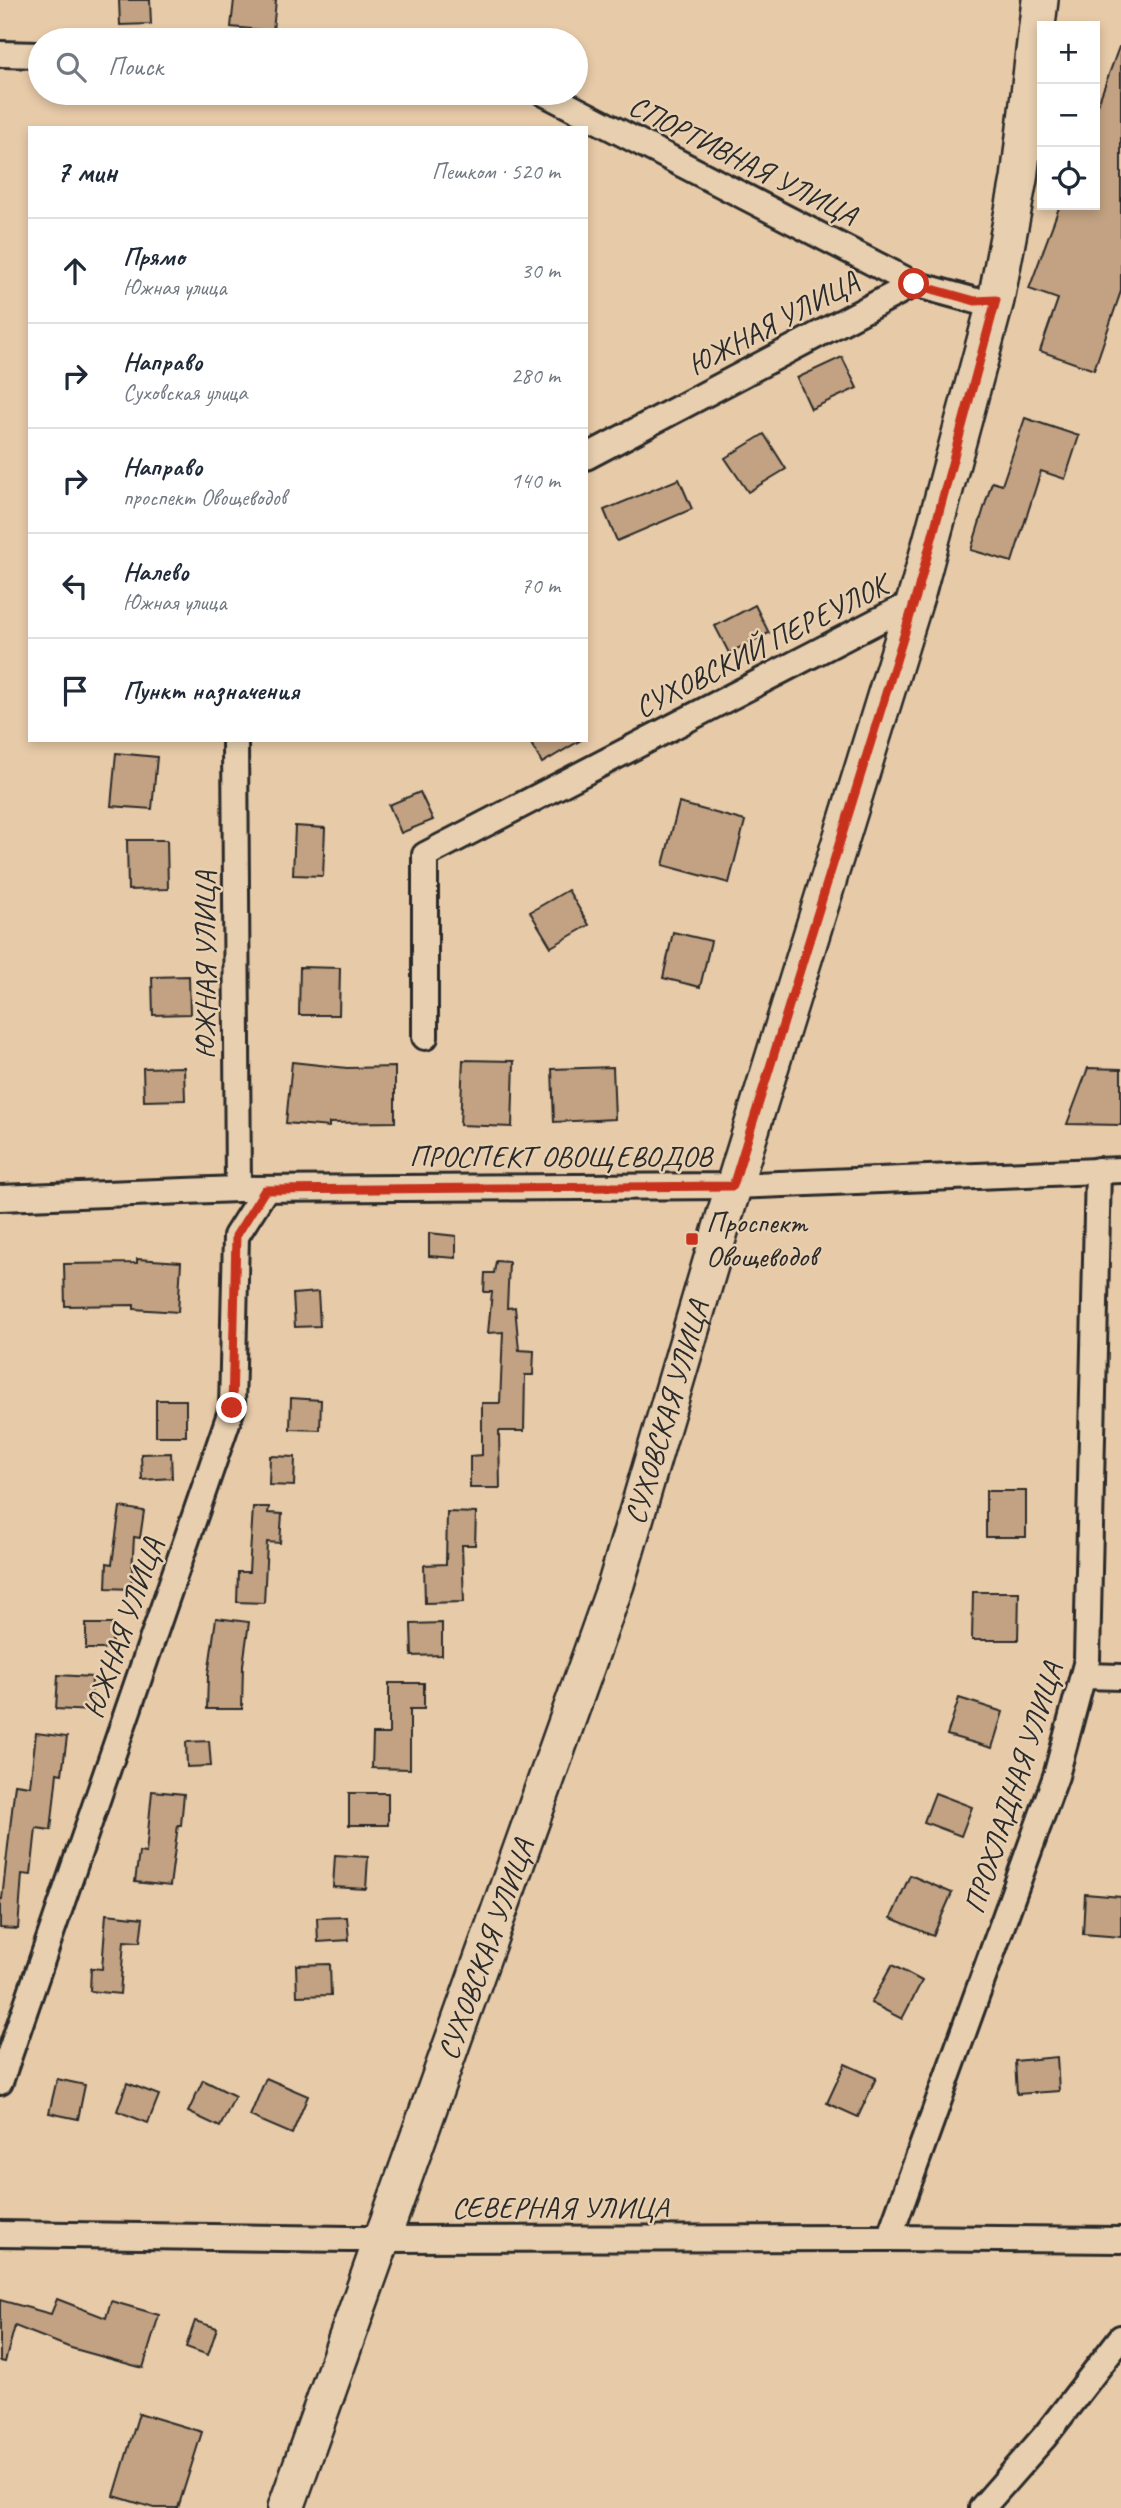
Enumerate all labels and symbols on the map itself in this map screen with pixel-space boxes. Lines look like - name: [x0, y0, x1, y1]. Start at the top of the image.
- street label: СПОРТИВНАЯ УЛИЦА: [623, 86, 865, 235]
- street label: ЮЖНАЯ УЛИЦА: [681, 262, 866, 384]
- route start: [898, 268, 929, 299]
- street label: СУХОВСКИЙ ПЕРЕУЛОК: [628, 563, 899, 726]
- street label: ЮЖНАЯ УЛИЦА: [186, 870, 224, 1059]
- street label: ПРОСПЕКТ ОВОЩЕВОДОВ: [409, 1137, 715, 1175]
- place label: Проспект Овощеводов: [706, 1203, 822, 1275]
- marker: Проспект Овощеводов: [684, 1231, 700, 1247]
- street label: СУХОВСКАЯ УЛИЦА: [616, 1294, 718, 1529]
- route end: [216, 1392, 247, 1423]
- street label: ЮЖНАЯ УЛИЦА: [74, 1532, 172, 1723]
- street label: ПРОХЛАДНАЯ УЛИЦА: [955, 1656, 1072, 1918]
- street label: СУХОВСКАЯ УЛИЦА: [429, 1833, 543, 2065]
- street label: СЕВЕРНАЯ УЛИЦА: [452, 2188, 670, 2226]

